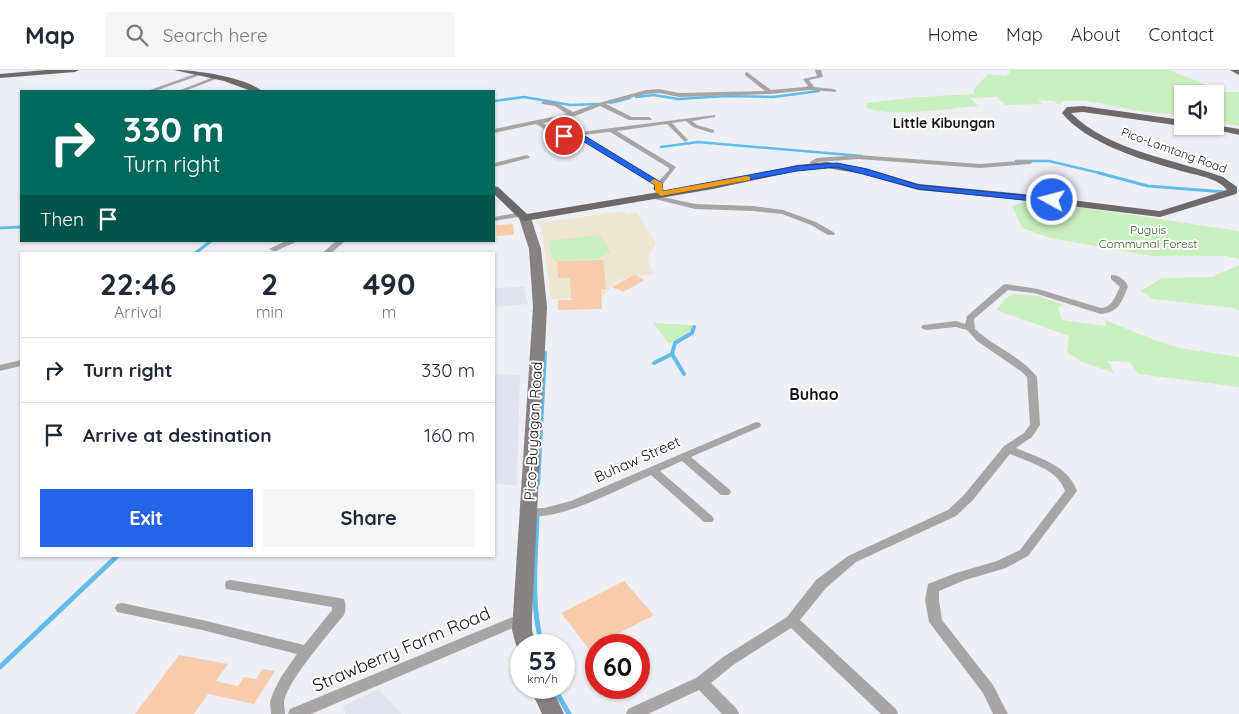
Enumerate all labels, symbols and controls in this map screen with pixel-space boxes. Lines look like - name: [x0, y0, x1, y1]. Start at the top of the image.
- search box: [105, 12, 455, 57]
- text: Map: [25, 20, 75, 50]
- icon: search: [123, 21, 151, 49]
- text: Search here: [163, 23, 268, 47]
- text: Home: [928, 23, 978, 46]
- text: Map: [1006, 23, 1043, 46]
- text: About: [1071, 23, 1121, 46]
- text: Contact: [1149, 23, 1214, 46]
- map controls: [1174, 85, 1224, 135]
- button: sound: [1174, 85, 1224, 135]
- text: 330 m: [123, 107, 224, 151]
- icon: right: [40, 110, 105, 175]
- district label: Little Kibungan: [893, 114, 995, 132]
- pin: [543, 115, 585, 157]
- icon: arrive: [550, 122, 578, 150]
- street label: Pico-Lamtang Road: [1119, 124, 1229, 176]
- text: Turn right: [123, 150, 220, 178]
- position arrow: [1025, 173, 1077, 225]
- icon: arrive: [94, 205, 122, 233]
- text: Then: [40, 207, 84, 231]
- park label: Puguis Communal Forest: [1099, 222, 1197, 251]
- text: 22:46: [100, 265, 176, 303]
- text: 2: [261, 265, 278, 303]
- text: 490: [363, 265, 415, 303]
- text: Arrival: [114, 302, 162, 322]
- text: min: [256, 302, 283, 322]
- text: m: [382, 302, 396, 322]
- icon: right: [40, 356, 68, 384]
- text: Turn right: [83, 358, 172, 382]
- text: 330 m: [421, 358, 475, 382]
- street label: Pico-Buyagan Road: [520, 361, 546, 501]
- district label: Buhao: [789, 384, 839, 404]
- icon: arrive: [40, 421, 68, 449]
- text: Arrive at destination: [83, 423, 272, 447]
- text: 160 m: [424, 423, 475, 447]
- street label: Buhaw Street: [591, 432, 683, 486]
- button: Exit: [40, 489, 253, 547]
- button: Share: [263, 489, 475, 547]
- street label: Strawberry Farm Road: [309, 601, 493, 697]
- speed limit sign: 60: [585, 634, 650, 699]
- text: 53: [529, 645, 556, 676]
- text: km/h: [527, 671, 558, 686]

